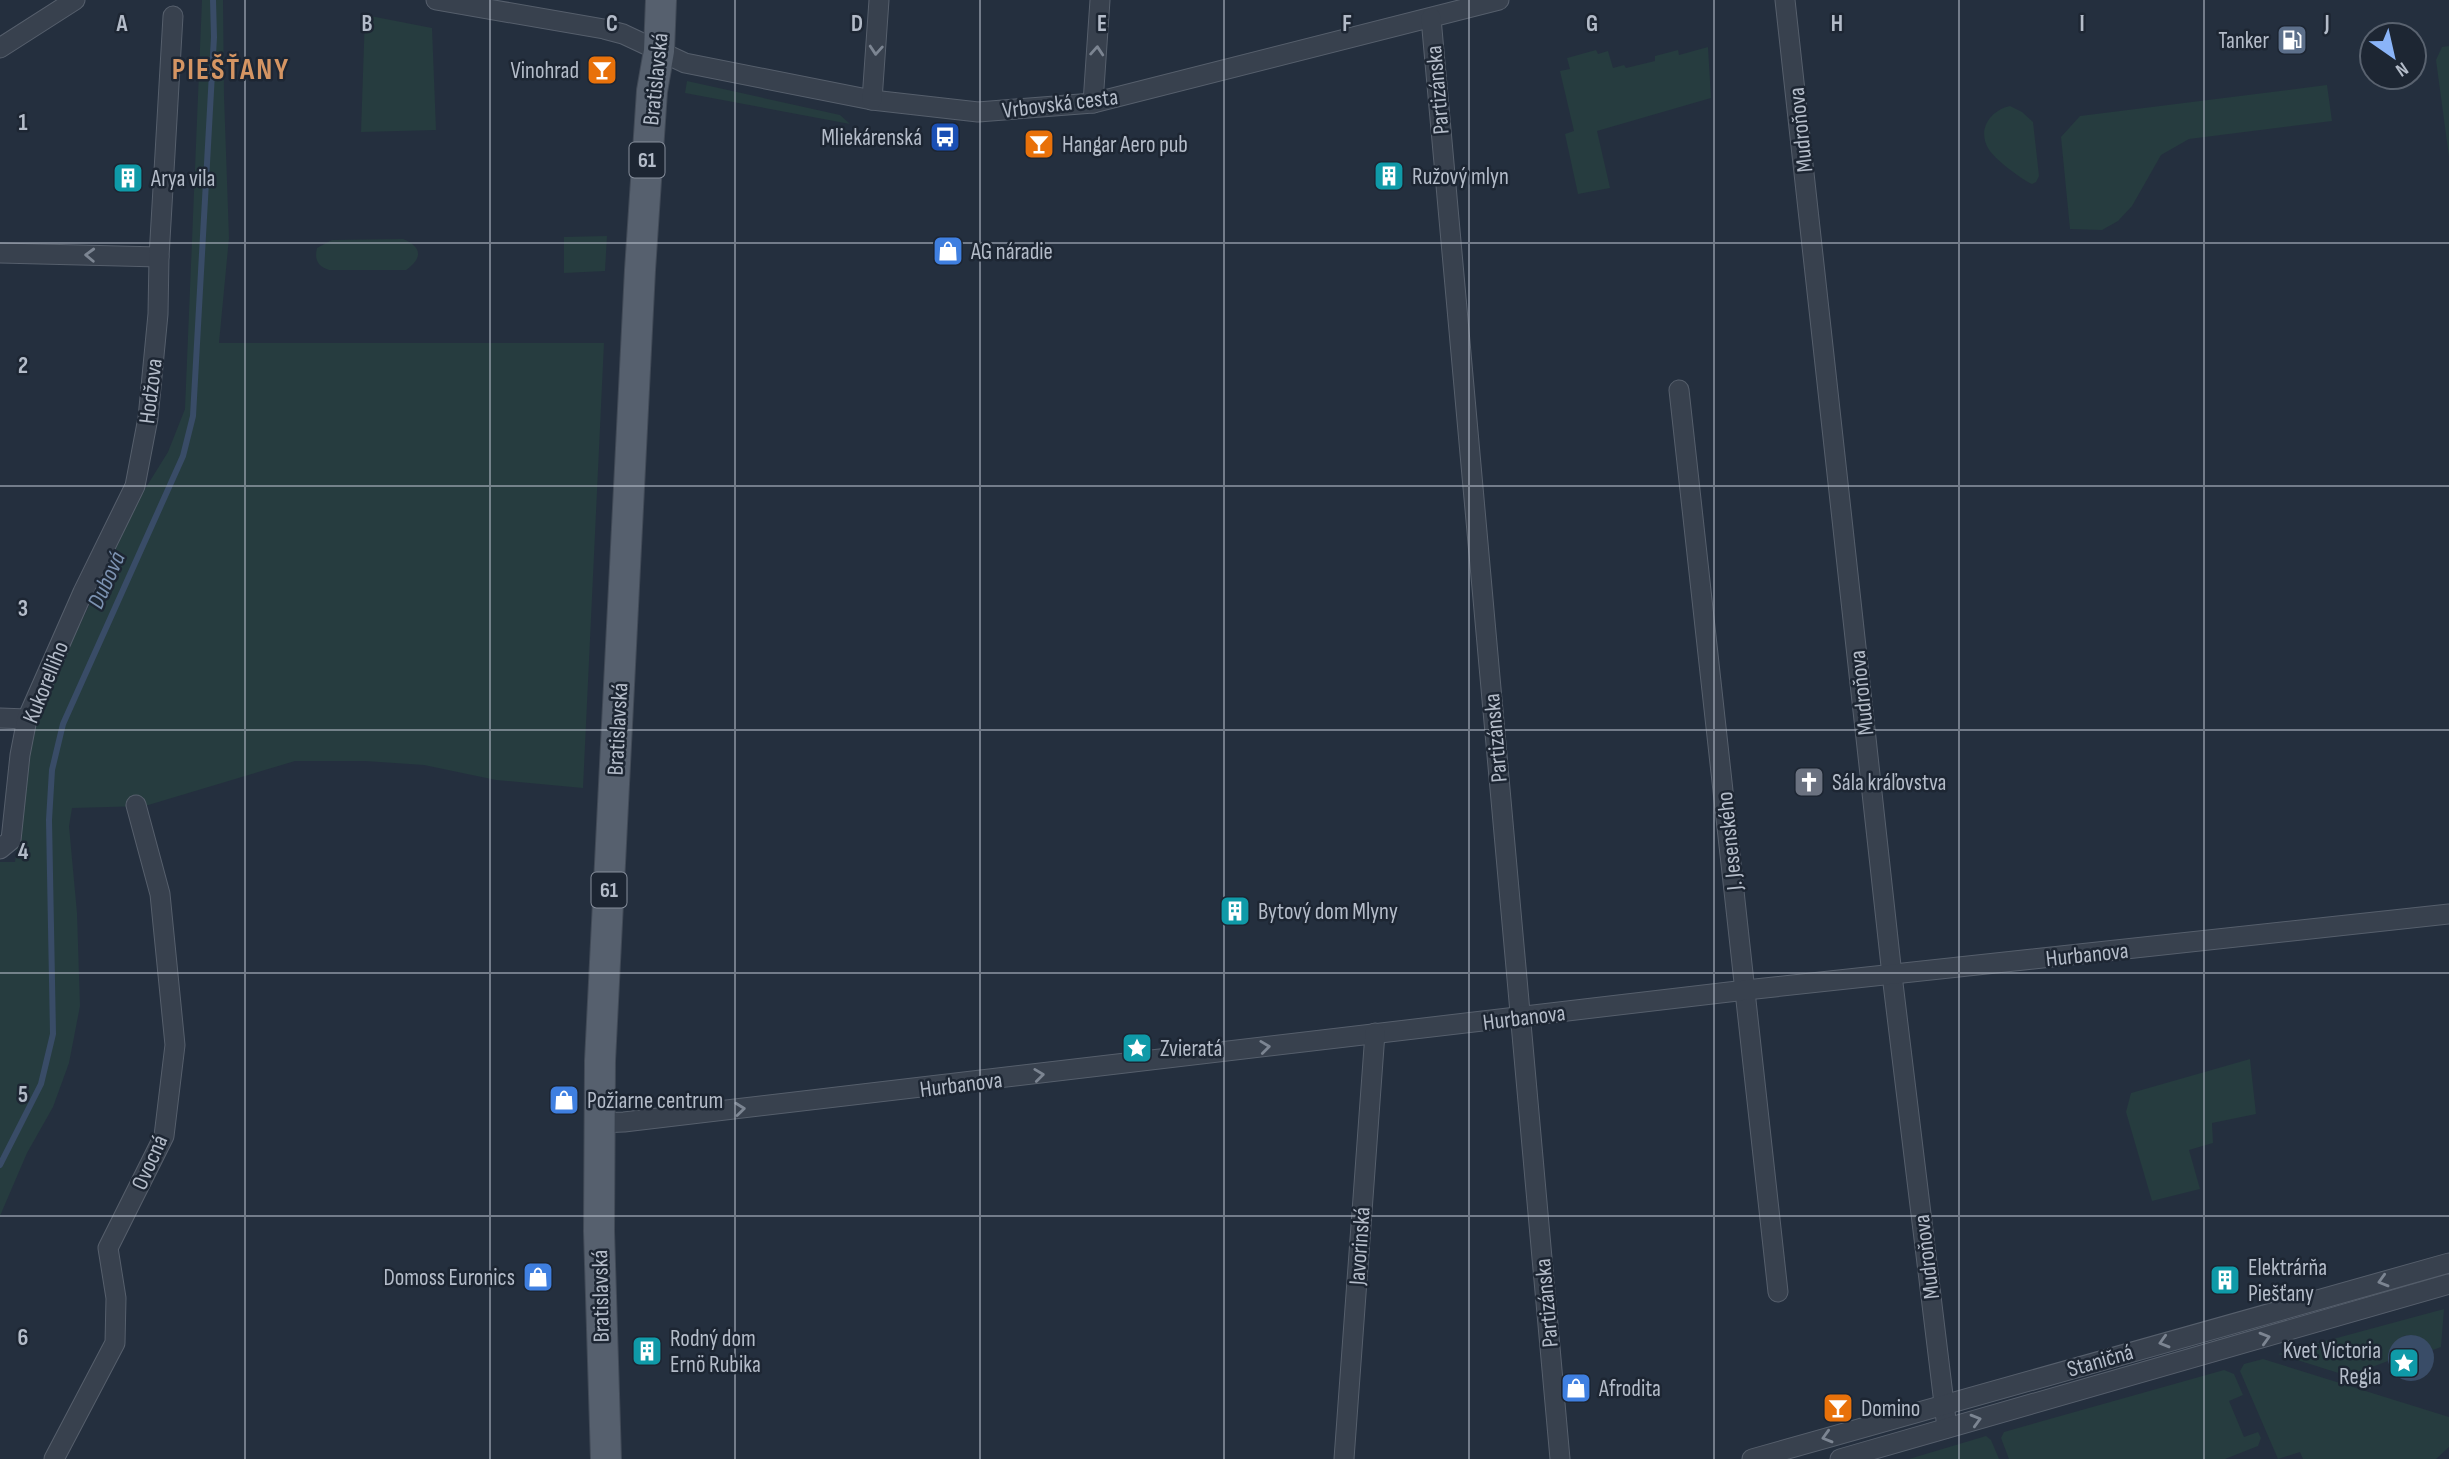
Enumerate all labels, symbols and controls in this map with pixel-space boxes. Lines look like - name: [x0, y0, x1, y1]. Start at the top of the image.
- text: A: [116, 10, 129, 38]
- text: B: [362, 10, 373, 38]
- text: C: [606, 10, 618, 38]
- text: D: [851, 10, 863, 38]
- text: E: [1097, 10, 1107, 38]
- text: F: [1342, 10, 1352, 38]
- text: G: [1586, 10, 1598, 38]
- text: H: [1831, 10, 1843, 38]
- text: I: [2079, 10, 2085, 38]
- text: J: [2323, 10, 2330, 38]
- north arrow: [2358, 21, 2428, 91]
- fuel station icon: Tanker: [2275, 23, 2309, 57]
- place label: Tanker: [2218, 27, 2269, 55]
- street label: Bratislavská: [637, 32, 675, 127]
- street label: Partizánska: [1420, 44, 1456, 136]
- one-way arrow: [869, 45, 884, 56]
- one-way arrow: [1089, 46, 1104, 57]
- district label: PIEŠŤANY: [172, 52, 290, 88]
- bar icon: Vinohrad: [585, 53, 619, 87]
- text: N: [2391, 56, 2412, 81]
- place label: Vinohrad: [510, 57, 579, 85]
- street label: Vrbovská cesta: [1001, 83, 1120, 125]
- street label: Mudroňova: [1783, 86, 1819, 174]
- text: 1: [18, 109, 28, 137]
- bus stop icon: Mliekárenská: [928, 120, 962, 154]
- place label: Mliekárenská: [821, 124, 922, 152]
- bar icon: Hangar Aero pub: [1022, 127, 1056, 161]
- place label: Hangar Aero pub: [1062, 131, 1188, 159]
- road number: 61: [630, 142, 664, 178]
- building icon: Ružový mlyn: [1372, 159, 1406, 193]
- building icon: Arya vila: [111, 161, 145, 195]
- place label: Ružový mlyn: [1412, 163, 1509, 191]
- place label: Arya vila: [150, 165, 215, 193]
- shop icon: AG náradie: [931, 234, 965, 268]
- place label: AG náradie: [970, 238, 1053, 266]
- one-way arrow: [85, 248, 96, 263]
- text: 2: [18, 352, 28, 380]
- street label: Hodžova: [133, 357, 169, 425]
- water label: Dubová: [81, 547, 132, 613]
- text: 3: [18, 595, 28, 623]
- street label: Kukorelliho: [17, 637, 75, 727]
- street label: Mudroňova: [1844, 649, 1880, 737]
- street label: Bratislavská: [602, 682, 634, 776]
- street label: Partizánska: [1478, 692, 1514, 784]
- church icon: Sála kráľovstva: [1792, 765, 1826, 799]
- place label: Sála kráľovstva: [1832, 769, 1946, 797]
- street label: J. Jesenského: [1711, 790, 1749, 893]
- text: 4: [18, 838, 29, 866]
- road number: 61: [592, 872, 626, 908]
- building icon: Bytový dom Mlyny: [1218, 894, 1252, 928]
- place label: Bytový dom Mlyny: [1258, 898, 1398, 926]
- street label: Hurbanova: [2044, 937, 2130, 973]
- street label: Hurbanova: [1481, 999, 1567, 1037]
- place icon: Zvieratá: [1120, 1031, 1154, 1065]
- place label: Zvieratá: [1160, 1035, 1222, 1063]
- one-way arrow: [1259, 1040, 1271, 1055]
- street label: Hurbanova: [918, 1066, 1004, 1104]
- one-way arrow: [1033, 1067, 1045, 1082]
- text: 5: [18, 1081, 28, 1109]
- shop icon: Požiarne centrum: [547, 1083, 581, 1117]
- place label: Požiarne centrum: [587, 1087, 723, 1115]
- one-way arrow: [735, 1102, 746, 1117]
- street label: Ovocná: [125, 1131, 174, 1194]
- street label: Javorinská: [1343, 1206, 1377, 1287]
- street label: Mudroňova: [1908, 1213, 1946, 1301]
- street label: Bratislavská: [586, 1249, 616, 1343]
- place label: Elektrárňa Piešťany: [2248, 1254, 2327, 1308]
- street label: Partizánska: [1529, 1257, 1565, 1349]
- shop icon: Domoss Euronics: [521, 1260, 555, 1294]
- building icon: Elektrárňa Piešťany: [2208, 1263, 2242, 1297]
- place label: Domoss Euronics: [383, 1264, 515, 1292]
- one-way arrow: [2377, 1273, 2389, 1287]
- text: 6: [18, 1324, 28, 1352]
- place label: Rodný dom Ernö Rubika: [670, 1325, 761, 1379]
- one-way arrow: [2259, 1331, 2271, 1346]
- building icon: Rodný dom Ernö Rubika: [630, 1334, 664, 1368]
- one-way arrow: [2158, 1334, 2170, 1349]
- place label: Kvet Victoria Regia: [2283, 1337, 2381, 1391]
- street label: Staničná: [2064, 1338, 2137, 1384]
- place icon: Kvet Victoria Regia: [2387, 1346, 2421, 1380]
- shop icon: Afrodita: [1559, 1371, 1593, 1405]
- place label: Afrodita: [1598, 1375, 1661, 1403]
- bar icon: Domino: [1821, 1391, 1855, 1425]
- place label: Domino: [1861, 1395, 1920, 1423]
- one-way arrow: [1970, 1414, 1982, 1428]
- one-way arrow: [1822, 1429, 1834, 1444]

